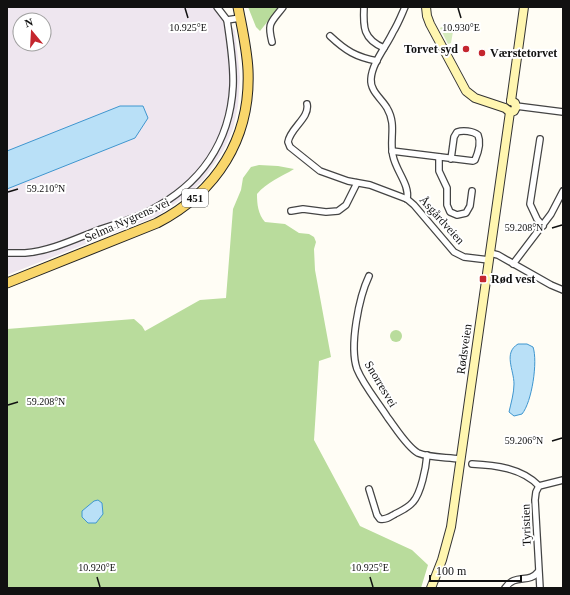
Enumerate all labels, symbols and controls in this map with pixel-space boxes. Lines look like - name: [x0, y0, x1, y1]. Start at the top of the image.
- north arrow: [12, 12, 52, 52]
- text: N: [23, 16, 35, 29]
- text: 10.925°E: [169, 22, 207, 33]
- text: 10.930°E: [442, 22, 480, 33]
- place label: Torvet syd: [404, 42, 458, 56]
- marker: Torvet syd: [461, 44, 471, 54]
- place label: Værstetorvet: [490, 46, 557, 60]
- marker: Værstetorvet: [477, 48, 487, 58]
- text: 59.210°N: [27, 183, 65, 194]
- road number: 451: [182, 189, 208, 207]
- street label: Åsgårdveien: [417, 193, 467, 247]
- street label: Selma Nygrens vei: [82, 195, 172, 245]
- text: 59.208°N: [505, 222, 543, 233]
- place label: Rød vest: [491, 272, 535, 286]
- marker: Rød vest: [478, 274, 488, 284]
- street label: Rødsveien: [454, 323, 474, 375]
- street label: Snorresvei: [362, 358, 401, 410]
- text: 59.208°N: [27, 396, 65, 407]
- text: 59.206°N: [505, 435, 543, 446]
- street label: Tyristien: [518, 504, 534, 546]
- scale bar: [430, 557, 521, 583]
- text: 10.920°E: [78, 562, 116, 573]
- text: 10.925°E: [351, 562, 389, 573]
- text: 100 m: [436, 564, 467, 578]

